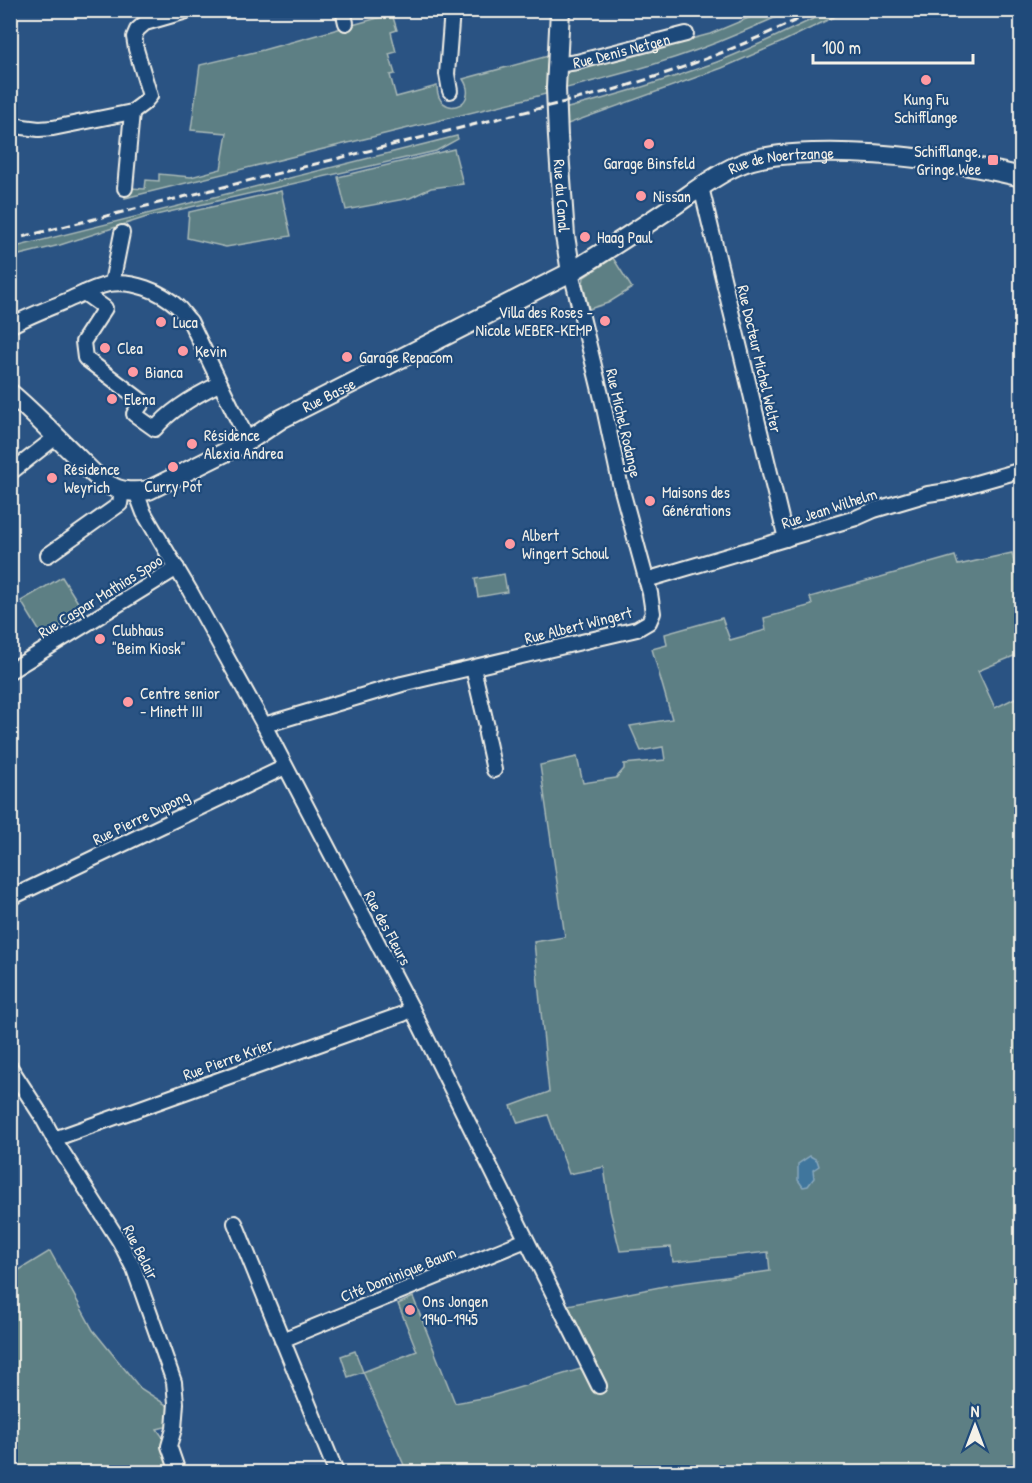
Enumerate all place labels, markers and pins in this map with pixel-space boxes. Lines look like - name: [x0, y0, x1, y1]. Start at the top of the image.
- marker: Kung Fu Schifflange: [919, 73, 933, 87]
- place label: Kung Fu Schifflange: [894, 88, 958, 128]
- marker: Garage Binsfeld: [642, 137, 656, 151]
- place label: Schifflange, Gringe Wee: [914, 140, 982, 180]
- place label: Garage Binsfeld: [603, 152, 695, 174]
- marker: Schifflange, Gringe Wee: [986, 153, 1000, 167]
- place label: Nissan: [653, 185, 691, 207]
- marker: Nissan: [634, 189, 648, 203]
- place label: Haag Paul: [597, 226, 653, 248]
- marker: Haag Paul: [578, 230, 592, 244]
- place label: Villa des Roses - Nicole WEBER-KEMP: [475, 301, 593, 341]
- place label: Luca: [173, 311, 198, 333]
- marker: Villa des Roses - Nicole WEBER-KEMP: [598, 314, 612, 328]
- marker: Luca: [154, 315, 168, 329]
- place label: Clea: [117, 337, 143, 359]
- place label: Kevin: [195, 340, 227, 362]
- marker: Clea: [98, 341, 112, 355]
- marker: Kevin: [176, 344, 190, 358]
- place label: Garage Repacom: [359, 346, 453, 368]
- marker: Garage Repacom: [340, 350, 354, 364]
- place label: Bianca: [145, 361, 183, 383]
- marker: Bianca: [126, 365, 140, 379]
- place label: Elena: [124, 388, 155, 410]
- marker: Elena: [105, 392, 119, 406]
- place label: Résidence Alexia Andrea: [204, 424, 283, 464]
- marker: Résidence Alexia Andrea: [185, 437, 199, 451]
- place label: Résidence Weyrich: [64, 458, 120, 498]
- marker: Curry Pot: [166, 460, 180, 474]
- marker: Résidence Weyrich: [45, 471, 59, 485]
- place label: Curry Pot: [144, 475, 202, 497]
- place label: Maisons des Générations: [662, 481, 731, 521]
- marker: Maisons des Générations: [643, 494, 657, 508]
- place label: Albert Wingert Schoul: [522, 524, 610, 564]
- marker: Albert Wingert Schoul: [503, 537, 517, 551]
- place label: Clubhaus "Beim Kiosk": [112, 619, 186, 659]
- marker: Clubhaus "Beim Kiosk": [93, 632, 107, 646]
- place label: Centre senior - Minett III: [140, 682, 220, 722]
- marker: Centre senior - Minett III: [121, 695, 135, 709]
- place label: Ons Jongen 1940-1945: [422, 1290, 488, 1330]
- marker: Ons Jongen 1940-1945: [403, 1303, 417, 1317]

